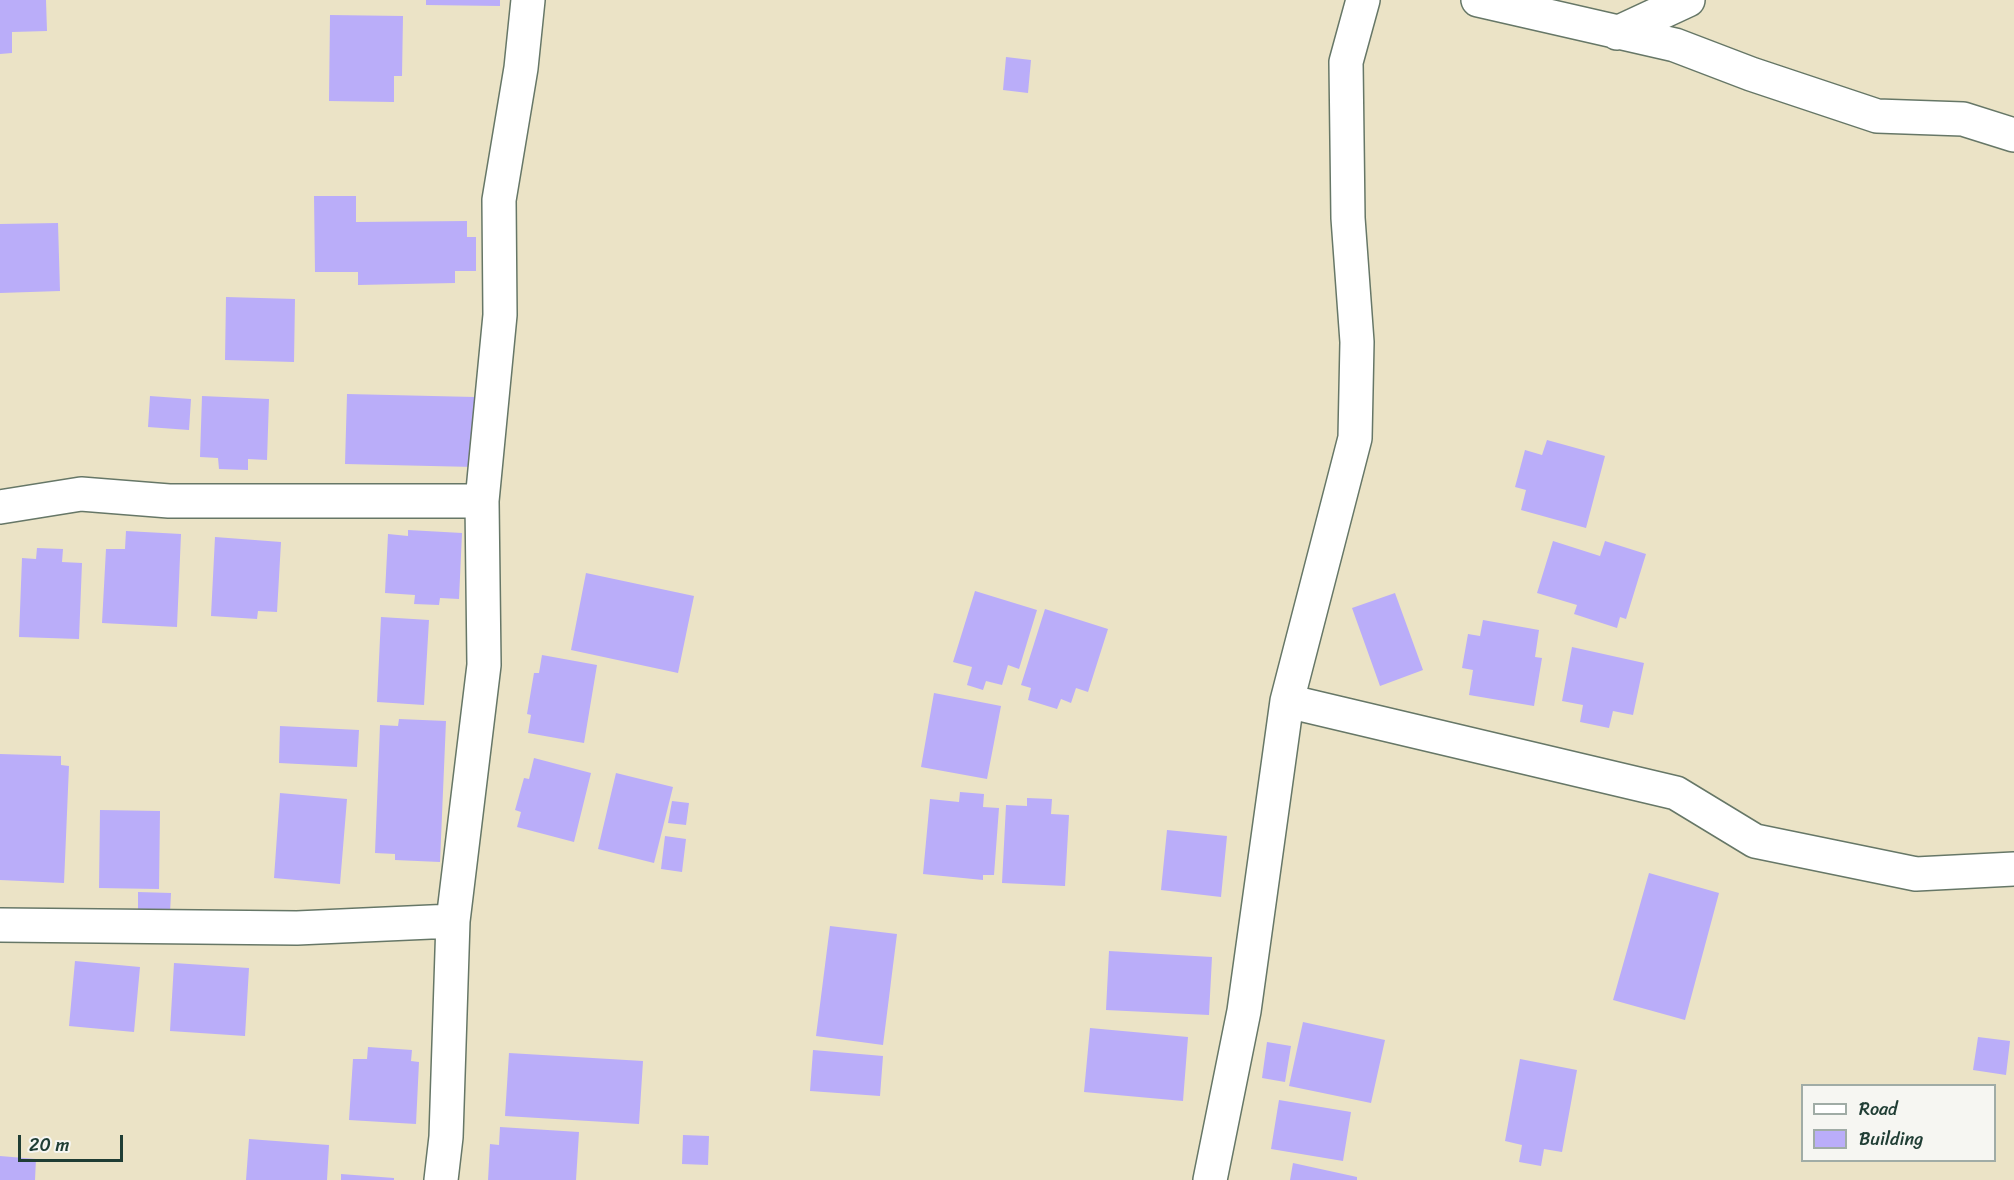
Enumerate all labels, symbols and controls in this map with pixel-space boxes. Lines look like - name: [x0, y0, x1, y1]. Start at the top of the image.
- legend: [1801, 1084, 1996, 1162]
- text: Road: [1859, 1093, 1898, 1125]
- scale bar: [21, 1123, 126, 1161]
- text: Building: [1859, 1123, 1923, 1155]
- text: 20 m: [29, 1129, 69, 1161]

